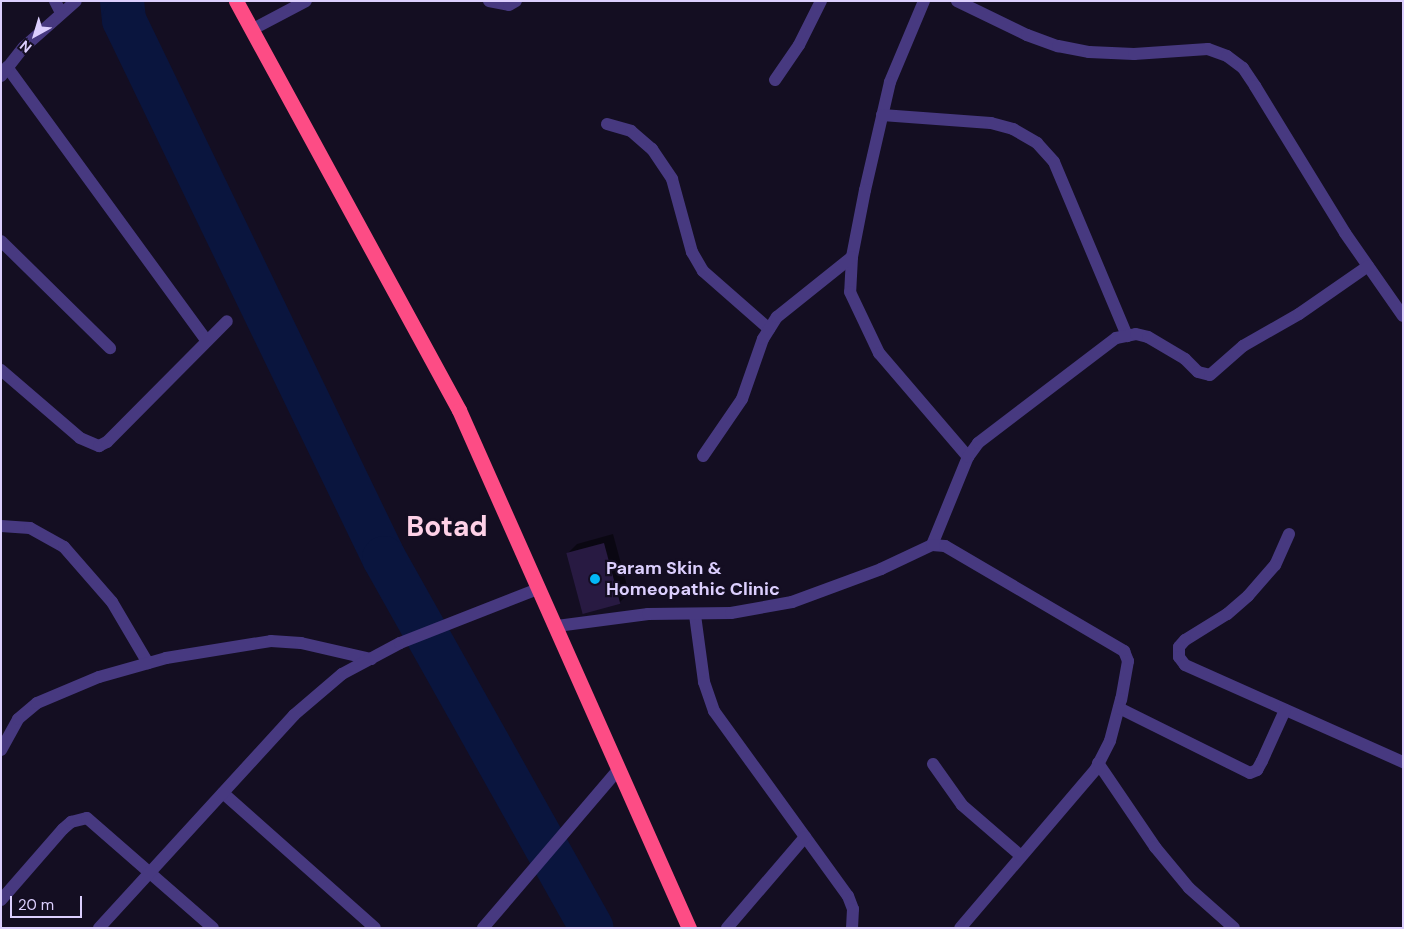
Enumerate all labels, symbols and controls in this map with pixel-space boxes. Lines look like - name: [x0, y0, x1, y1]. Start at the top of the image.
- north arrow: [10, 10, 60, 60]
- text: N: [16, 36, 35, 57]
- district label: Botad: [406, 510, 488, 544]
- place label: Param Skin & Homeopathic Clinic: [606, 558, 780, 600]
- marker: Param Skin & Homeopathic Clinic: [588, 572, 602, 586]
- scale bar: [12, 886, 85, 918]
- text: 20 m: [18, 895, 54, 915]

